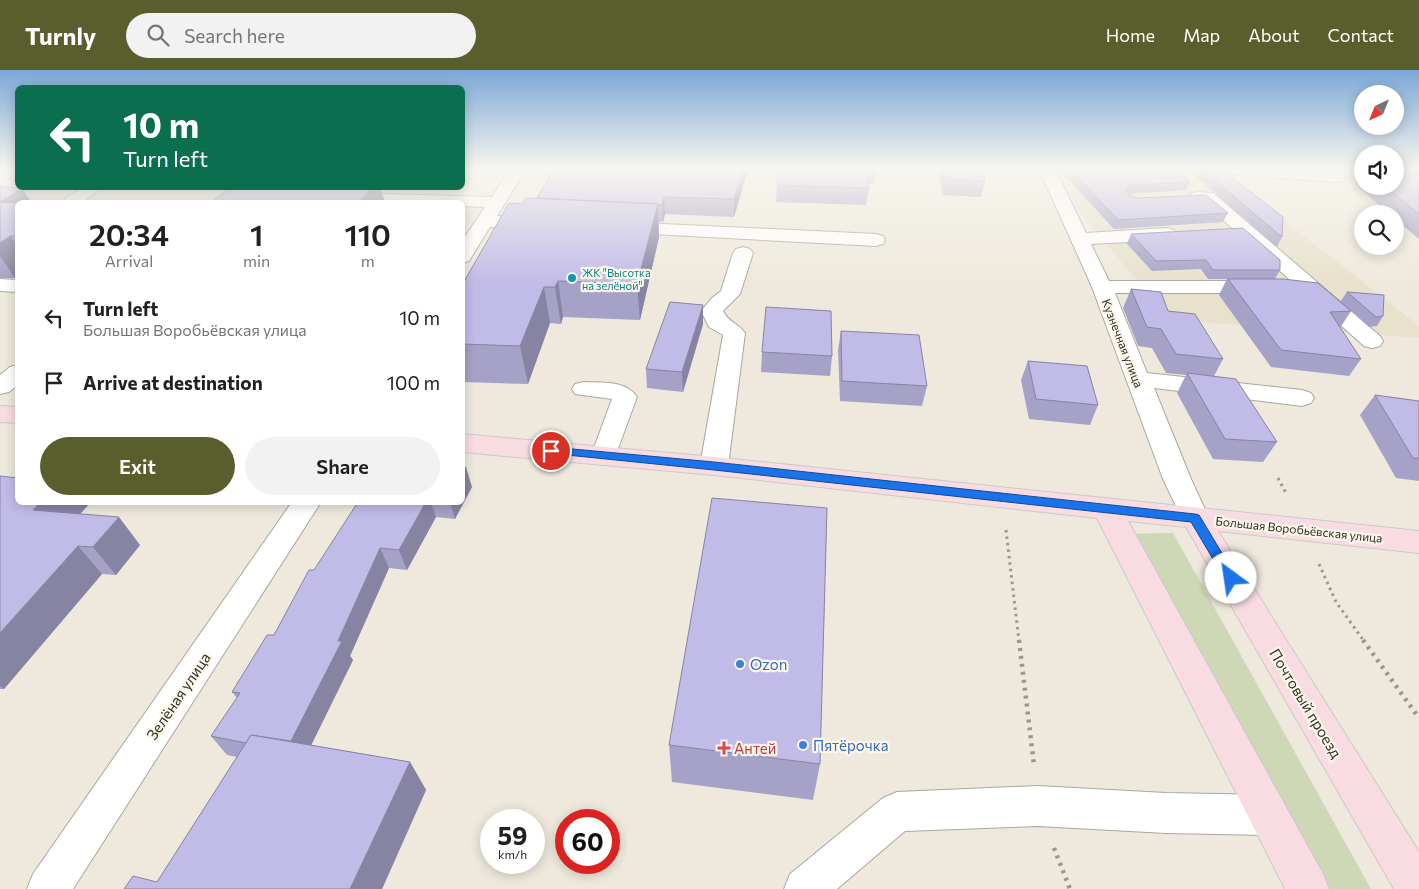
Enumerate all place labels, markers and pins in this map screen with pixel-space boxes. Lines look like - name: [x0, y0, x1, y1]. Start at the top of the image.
- place label: ЖК "Высотка на зелёной": [582, 266, 651, 292]
- marker: ЖК "Высотка на зелёной": [566, 272, 578, 284]
- pin: [530, 430, 572, 472]
- place label: Ozon: [750, 655, 787, 673]
- marker: Ozon: [734, 658, 746, 670]
- place label: Пятёрочка: [813, 736, 888, 754]
- place label: Антей: [734, 739, 776, 757]
- marker: Пятёрочка: [797, 739, 809, 751]
- marker: Антей: [718, 742, 730, 754]

